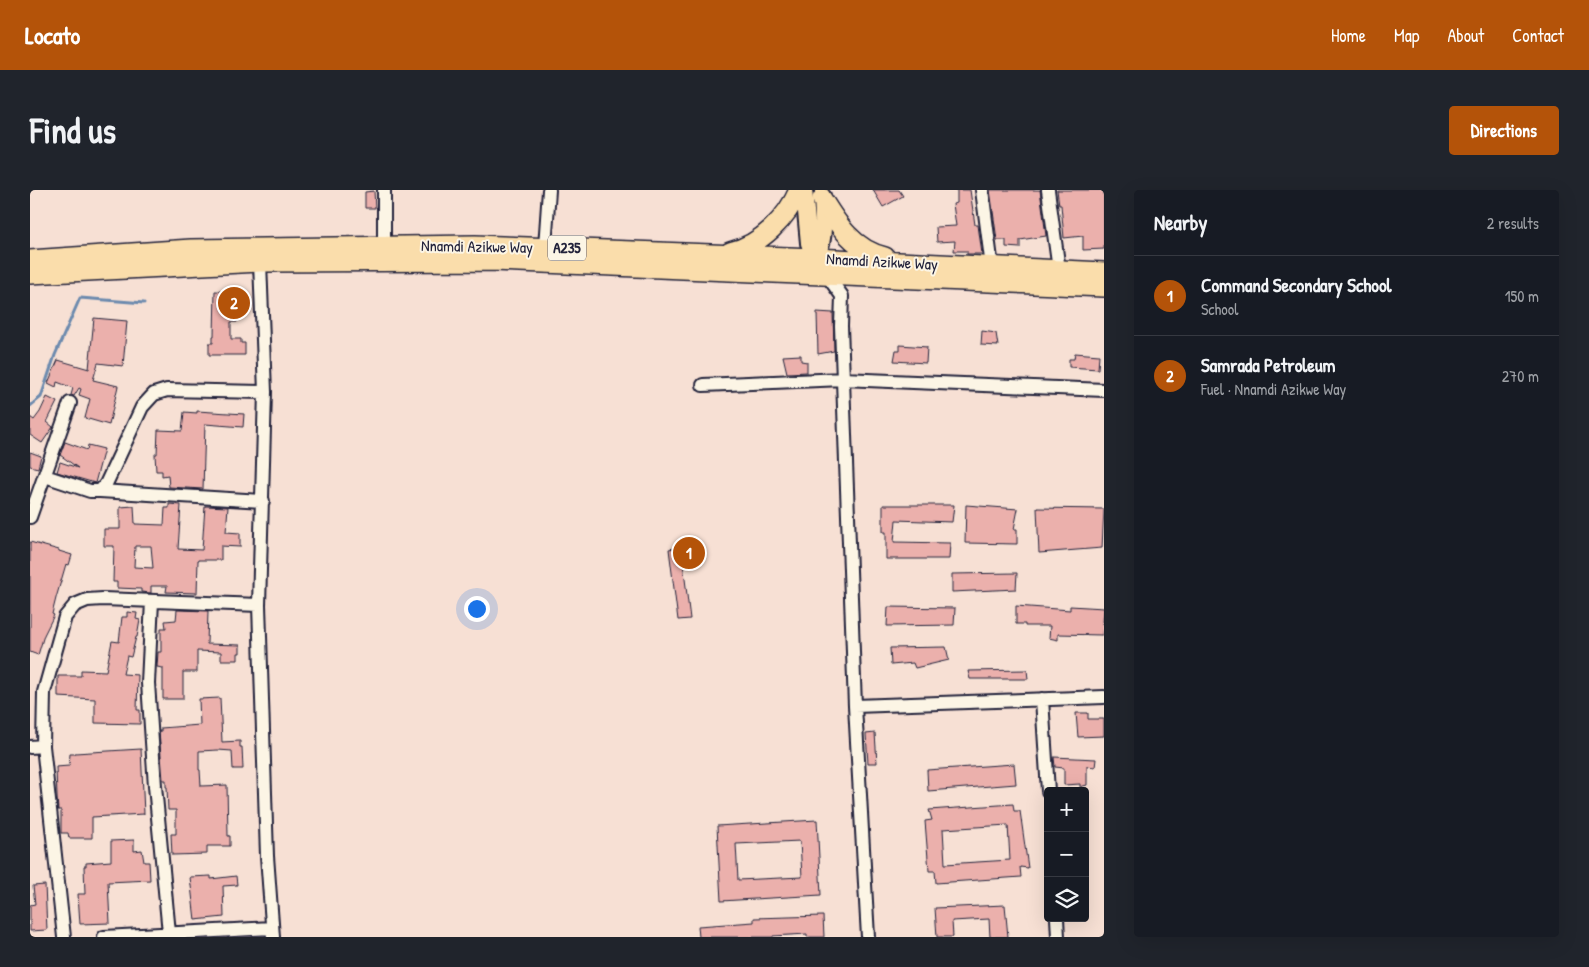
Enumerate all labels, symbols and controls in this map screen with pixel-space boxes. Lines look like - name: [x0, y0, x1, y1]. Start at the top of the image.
- text: Locato: [25, 19, 80, 51]
- text: Home: [1331, 23, 1366, 48]
- text: Map: [1394, 23, 1419, 48]
- text: About: [1447, 23, 1484, 48]
- text: Contact: [1512, 23, 1564, 48]
- button: Directions: [1449, 106, 1559, 155]
- text: Find us: [30, 107, 116, 154]
- text: Nearby: [1154, 208, 1207, 237]
- text: 2 results: [1487, 212, 1539, 234]
- street label: Nnamdi Azikwe Way: [421, 234, 533, 258]
- road number: A235: [548, 236, 586, 260]
- street label: Nnamdi Azikwe Way: [826, 247, 939, 275]
- text: Command Secondary School: [1201, 272, 1392, 298]
- pin: 2: [218, 284, 250, 322]
- text: 1: [1167, 285, 1173, 307]
- text: 150 m: [1505, 285, 1539, 307]
- text: School: [1201, 298, 1238, 320]
- text: Samrada Petroleum: [1201, 352, 1335, 378]
- text: 2: [1166, 365, 1174, 387]
- text: 270 m: [1502, 365, 1539, 387]
- text: Fuel · Nnamdi Azikwe Way: [1201, 378, 1346, 400]
- pin: 1: [673, 534, 705, 572]
- your location: [464, 596, 490, 622]
- map controls: [1044, 787, 1089, 922]
- button: +: [1044, 787, 1089, 832]
- button: −: [1044, 832, 1089, 877]
- button: layers: [1044, 877, 1089, 922]

